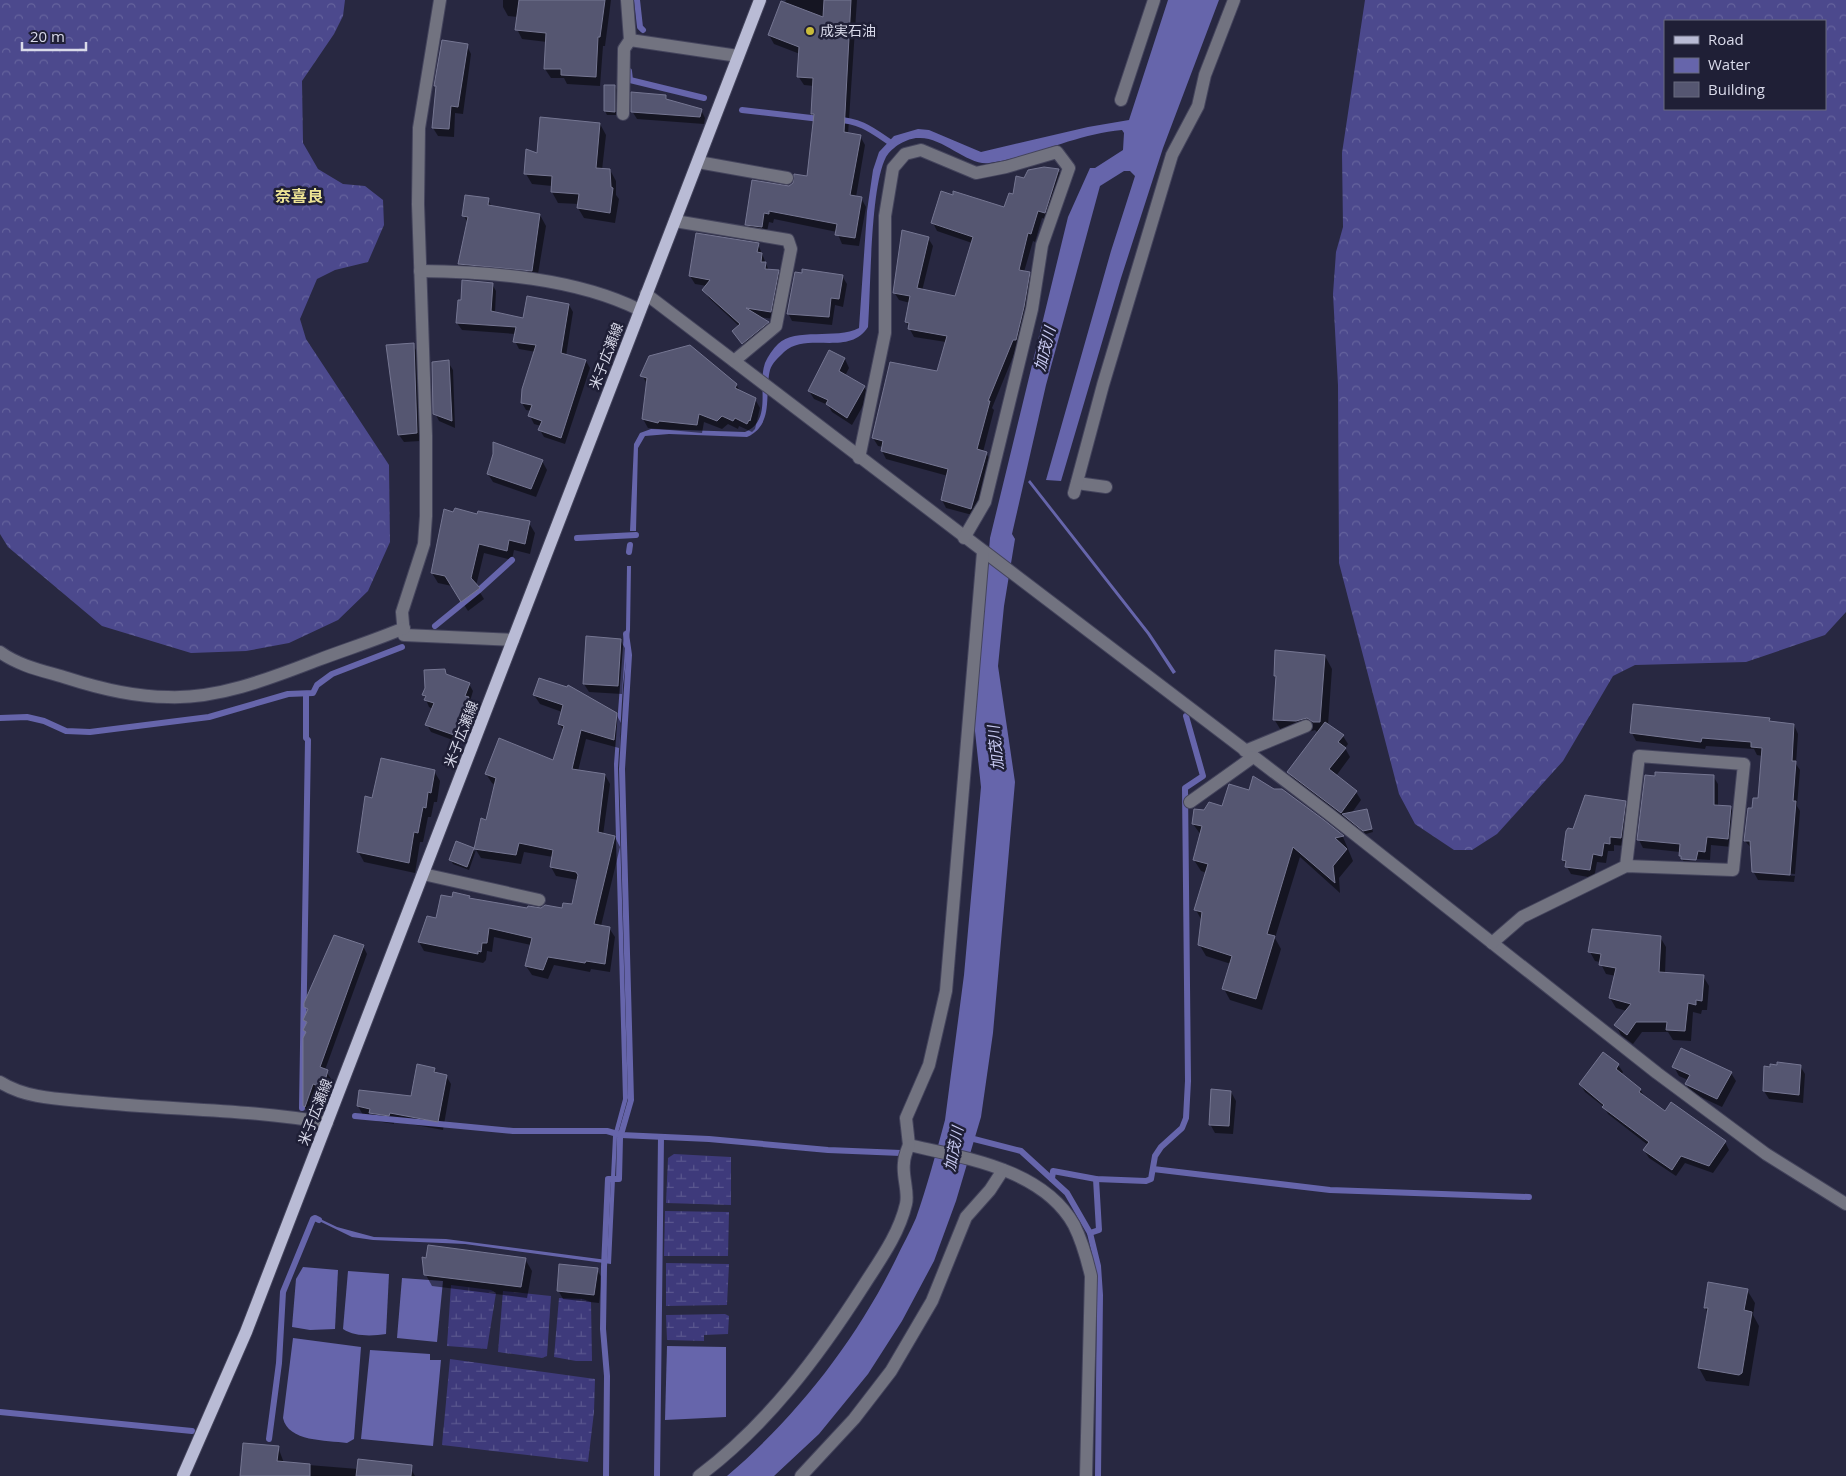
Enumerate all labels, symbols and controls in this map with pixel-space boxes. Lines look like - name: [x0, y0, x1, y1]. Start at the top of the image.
- scale bar: [22, 20, 86, 52]
- legend: [1664, 20, 1826, 110]
- place label: 成実石油: [820, 21, 876, 40]
- marker: 成実石油: [804, 25, 816, 37]
- text: 20 m: [30, 26, 65, 46]
- text: Road: [1708, 29, 1744, 49]
- text: Water: [1708, 54, 1750, 74]
- text: Building: [1708, 79, 1765, 99]
- district label: 奈喜良: [275, 185, 323, 207]
- street label: 米子広瀬線: [584, 320, 627, 392]
- water label: 加茂川: [1029, 323, 1060, 373]
- street label: 米子広瀬線: [439, 698, 482, 770]
- water label: 加茂川: [983, 723, 1007, 772]
- street label: 米子広瀬線: [293, 1076, 336, 1148]
- water label: 加茂川: [939, 1123, 968, 1173]

